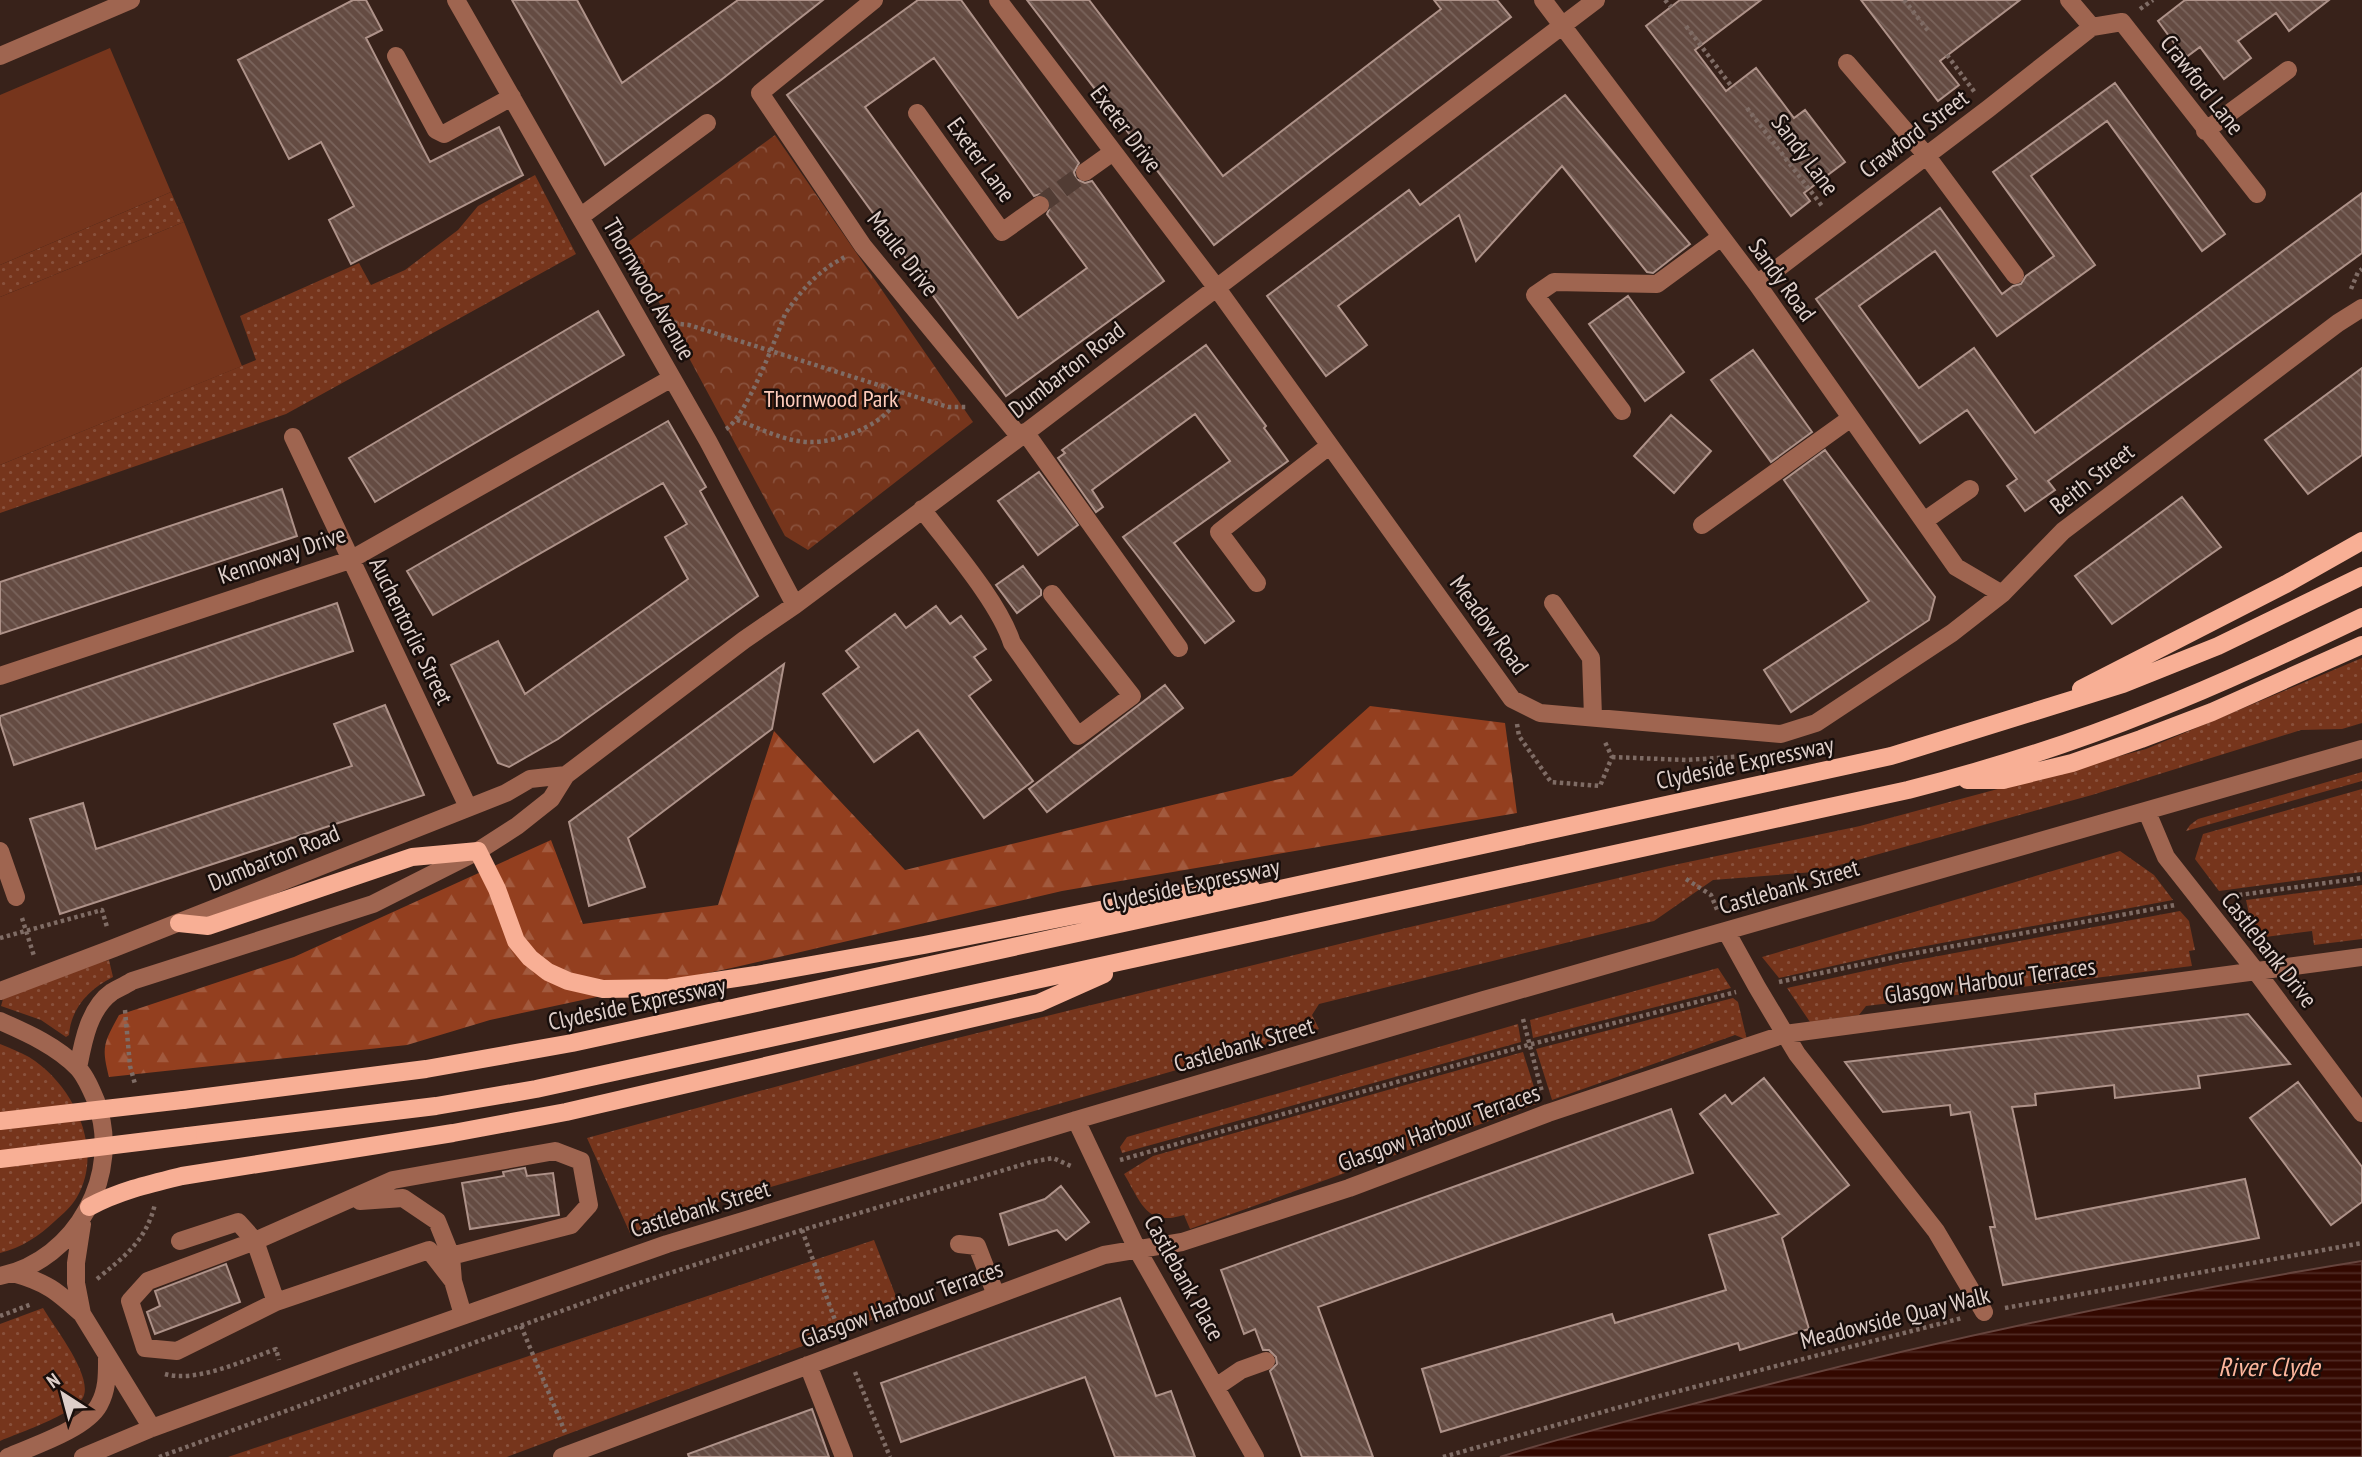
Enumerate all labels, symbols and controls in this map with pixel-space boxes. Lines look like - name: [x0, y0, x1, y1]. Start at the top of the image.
- street label: Crawford Lane: [2154, 28, 2251, 141]
- street label: Exeter Drive: [1084, 79, 1169, 178]
- street label: Crawford Street: [1853, 82, 1975, 185]
- street label: Sandy Lane: [1765, 108, 1846, 202]
- street label: Exeter Lane: [940, 111, 1023, 208]
- street label: Maule Drive: [861, 205, 946, 302]
- street label: Thornwood Avenue: [596, 212, 703, 365]
- street label: Sandy Road: [1742, 232, 1823, 327]
- street label: Dumbarton Road: [1002, 315, 1131, 425]
- park label: Thornwood Park: [764, 383, 899, 414]
- street label: Beith Street: [2043, 436, 2140, 521]
- street label: Kennoway Drive: [214, 518, 350, 591]
- street label: Auchentorlie Street: [362, 552, 461, 710]
- street label: Meadow Road: [1443, 569, 1536, 680]
- street label: Clydeside Expressway: [1653, 729, 1837, 796]
- street label: Dumbarton Road: [203, 817, 344, 898]
- street label: Clydeside Expressway: [1099, 851, 1283, 918]
- street label: Castlebank Street: [1715, 852, 1863, 921]
- street label: Castlebank Drive: [2215, 886, 2324, 1014]
- street label: Glasgow Harbour Terraces: [1882, 950, 2097, 1011]
- street label: Clydeside Expressway: [545, 970, 729, 1037]
- street label: Castlebank Street: [1170, 1010, 1318, 1079]
- street label: Glasgow Harbour Terraces: [1334, 1077, 1544, 1178]
- street label: Castlebank Street: [626, 1172, 774, 1244]
- street label: Castlebank Place: [1137, 1209, 1232, 1346]
- street label: Glasgow Harbour Terraces: [797, 1253, 1007, 1354]
- street label: Meadowside Quay Walk: [1797, 1279, 1994, 1356]
- water label: River Clyde: [2218, 1350, 2322, 1383]
- north arrow: [28, 1359, 98, 1429]
- text: N: [42, 1368, 64, 1393]

